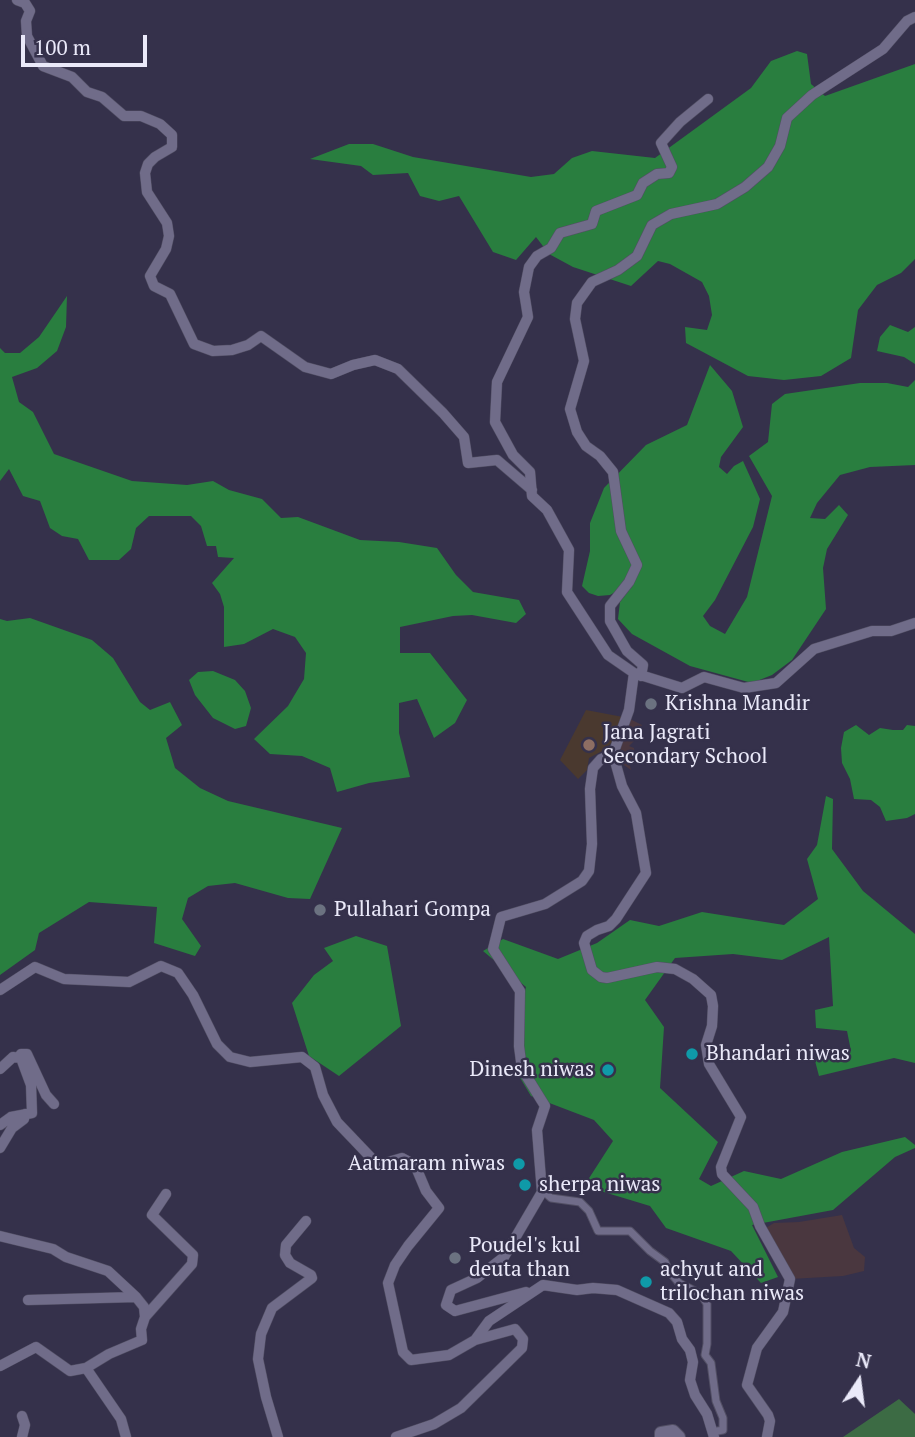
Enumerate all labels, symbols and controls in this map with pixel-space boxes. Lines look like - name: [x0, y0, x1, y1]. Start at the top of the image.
- scale bar: [24, 21, 150, 65]
- text: 100 m: [34, 33, 91, 61]
- place label: Krishna Mandir: [665, 691, 810, 717]
- marker: Krishna Mandir: [643, 696, 659, 712]
- place label: Jana Jagrati Secondary School: [603, 720, 768, 770]
- marker: Jana Jagrati Secondary School: [581, 737, 597, 753]
- place label: Pullahari Gompa: [334, 897, 491, 923]
- marker: Pullahari Gompa: [312, 902, 328, 918]
- place label: Bhandari niwas: [706, 1041, 850, 1067]
- marker: Bhandari niwas: [684, 1046, 700, 1062]
- place label: Dinesh niwas: [469, 1057, 594, 1083]
- marker: Dinesh niwas: [600, 1062, 616, 1078]
- place label: Aatmaram niwas: [348, 1151, 505, 1177]
- marker: Aatmaram niwas: [511, 1156, 527, 1172]
- place label: sherpa niwas: [539, 1172, 660, 1198]
- marker: sherpa niwas: [517, 1177, 533, 1193]
- place label: Poudel's kul deuta than: [469, 1233, 581, 1283]
- marker: Poudel's kul deuta than: [447, 1250, 463, 1266]
- place label: achyut and trilochan niwas: [660, 1257, 804, 1307]
- marker: achyut and trilochan niwas: [638, 1274, 654, 1290]
- north arrow: [824, 1346, 894, 1416]
- text: N: [854, 1346, 874, 1374]

